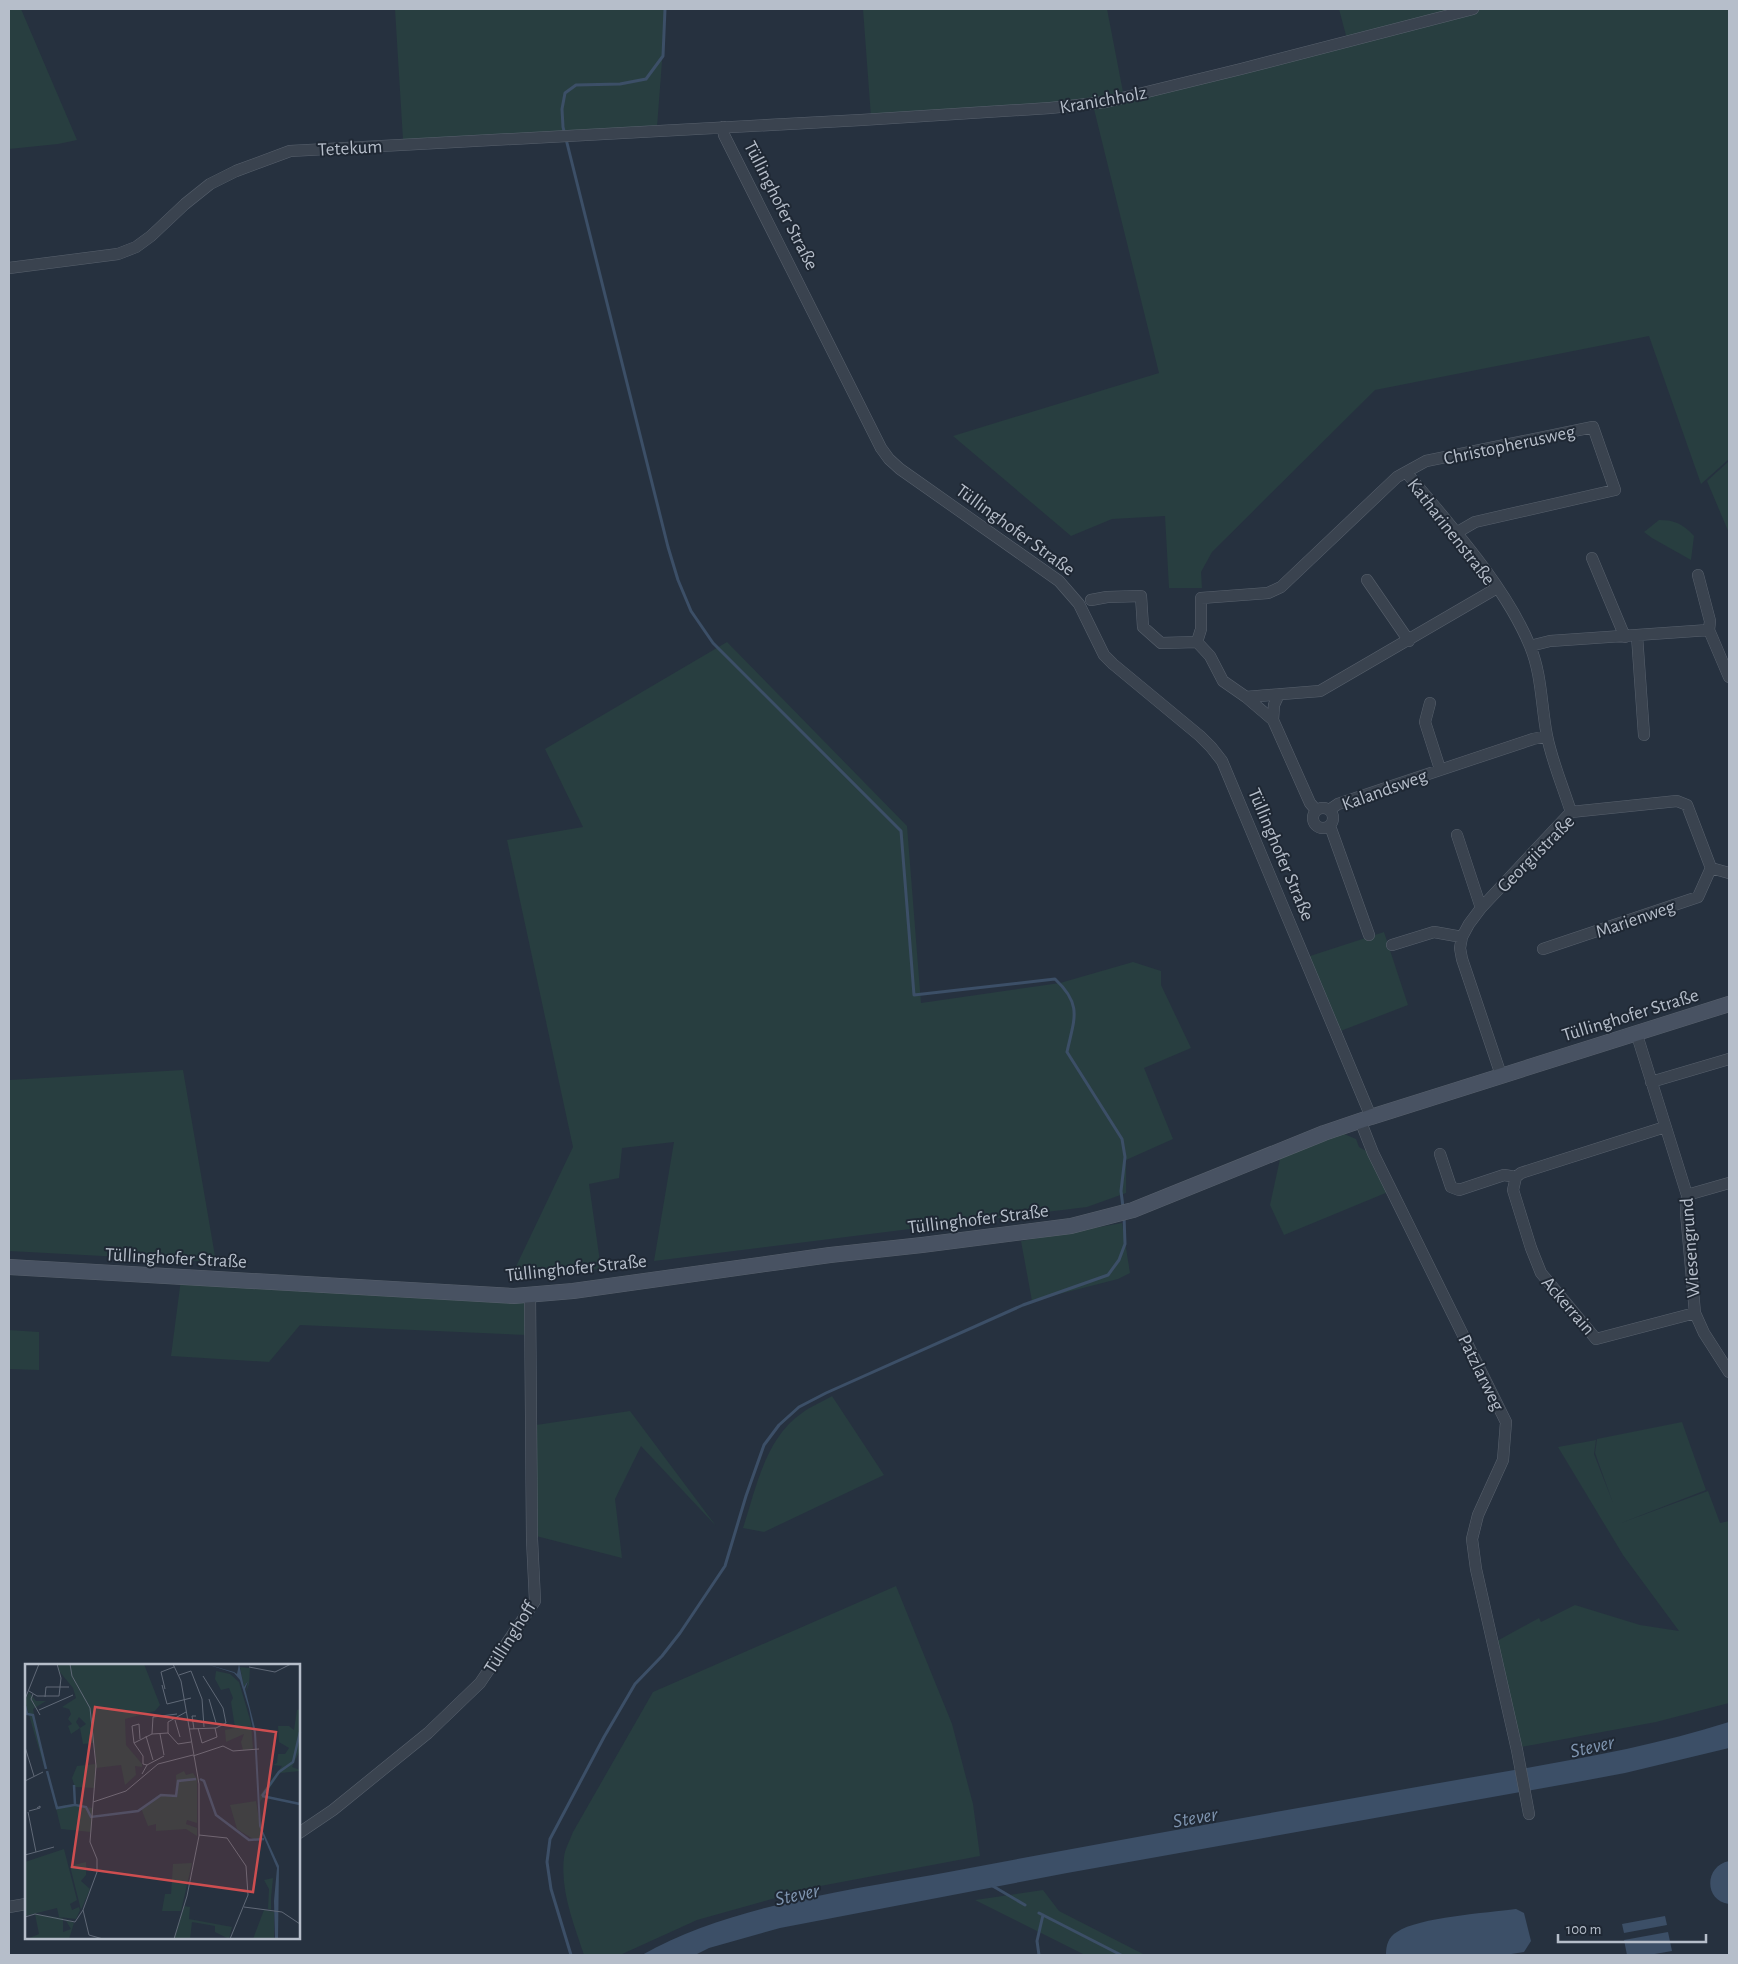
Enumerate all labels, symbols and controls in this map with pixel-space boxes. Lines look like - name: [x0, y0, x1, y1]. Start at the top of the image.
- street label: Kranichholz: [1058, 83, 1148, 117]
- street label: Tetekum: [317, 137, 383, 160]
- street label: Tüllinghofer Straße: [740, 138, 821, 273]
- street label: Christopherusweg: [1442, 422, 1578, 469]
- street label: Katharinenstraße: [1403, 475, 1498, 589]
- street label: Tüllinghofer Straße: [952, 481, 1078, 580]
- street label: Kalandsweg: [1339, 766, 1430, 815]
- street label: Tüllinghofer Straße: [1244, 786, 1317, 924]
- street label: Georgiistraße: [1494, 812, 1578, 896]
- street label: Marienweg: [1593, 897, 1678, 942]
- street label: Tüllinghofer Straße: [1560, 986, 1701, 1045]
- street label: Wiesengrund: [1678, 1197, 1703, 1299]
- street label: Tüllinghofer Straße: [907, 1201, 1050, 1238]
- street label: Tüllinghofer Straße: [105, 1245, 247, 1272]
- street label: Tüllinghofer Straße: [505, 1252, 648, 1285]
- street label: Ackerrain: [1538, 1273, 1598, 1339]
- street label: Patzlarweg: [1454, 1332, 1508, 1414]
- street label: Tüllinghoff: [481, 1597, 540, 1677]
- inset map: [25, 1664, 300, 1939]
- water label: Stever: [1568, 1732, 1617, 1762]
- water label: Stever: [1171, 1804, 1219, 1832]
- water label: Stever: [773, 1880, 822, 1909]
- scale bar: [1558, 1912, 1706, 1944]
- text: 100 m: [1566, 1922, 1601, 1937]

